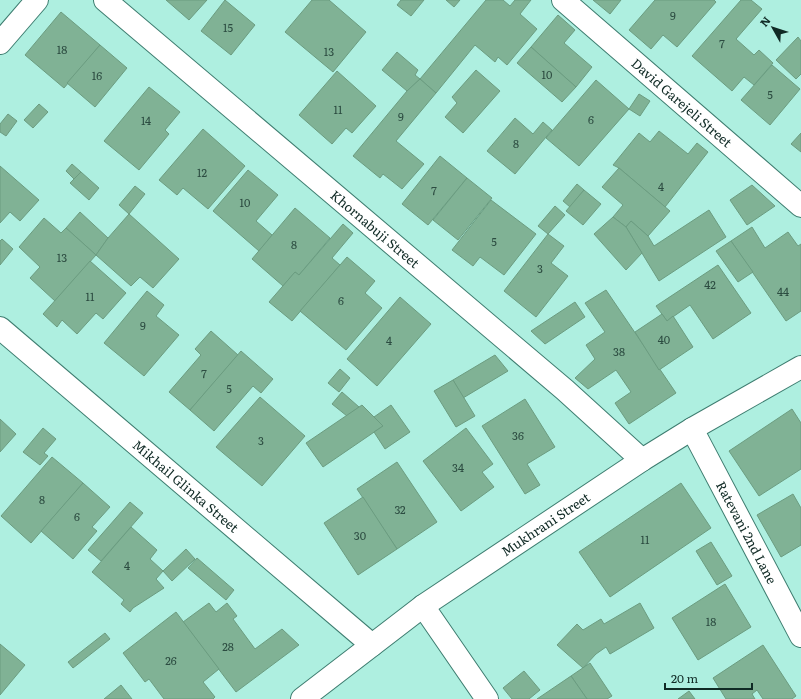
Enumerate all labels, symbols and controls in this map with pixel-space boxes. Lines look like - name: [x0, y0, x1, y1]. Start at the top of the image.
- house number: 9: [670, 7, 676, 23]
- north arrow: [753, 8, 793, 48]
- text: N: [755, 12, 774, 30]
- house number: 15: [223, 19, 233, 35]
- house number: 7: [719, 35, 725, 51]
- house number: 18: [57, 41, 67, 57]
- house number: 13: [324, 43, 334, 59]
- street label: David Garejeli Street: [628, 53, 737, 152]
- house number: 10: [542, 66, 552, 82]
- house number: 16: [92, 67, 102, 83]
- house number: 5: [767, 86, 773, 102]
- house number: 11: [334, 101, 343, 117]
- house number: 9: [398, 108, 404, 124]
- house number: 6: [588, 111, 594, 127]
- house number: 14: [141, 112, 151, 128]
- house number: 8: [513, 135, 519, 151]
- house number: 12: [197, 164, 207, 180]
- house number: 4: [658, 178, 664, 194]
- house number: 7: [431, 182, 437, 198]
- street label: Khornabuji Street: [327, 185, 425, 272]
- house number: 10: [240, 194, 250, 210]
- house number: 5: [491, 233, 497, 249]
- house number: 8: [291, 236, 297, 252]
- house number: 13: [57, 249, 67, 265]
- house number: 3: [537, 260, 543, 276]
- house number: 42: [704, 276, 716, 292]
- house number: 44: [777, 283, 789, 299]
- house number: 11: [86, 288, 95, 304]
- house number: 6: [338, 292, 344, 308]
- house number: 9: [140, 317, 146, 333]
- house number: 40: [658, 331, 670, 347]
- house number: 4: [386, 332, 392, 348]
- house number: 38: [613, 343, 625, 359]
- house number: 7: [201, 365, 207, 381]
- house number: 5: [226, 380, 232, 396]
- house number: 36: [512, 427, 524, 443]
- house number: 3: [258, 432, 264, 448]
- street label: Mikhail Glinka Street: [129, 435, 244, 537]
- house number: 34: [452, 459, 464, 475]
- street label: Ratevani 2nd Lane: [712, 478, 782, 587]
- street label: Mukhrani Street: [497, 487, 594, 560]
- house number: 8: [39, 491, 45, 507]
- house number: 32: [394, 501, 406, 517]
- house number: 6: [74, 508, 80, 524]
- house number: 30: [354, 527, 366, 543]
- house number: 11: [641, 531, 650, 547]
- house number: 4: [124, 557, 130, 573]
- house number: 18: [706, 613, 716, 629]
- house number: 28: [222, 638, 234, 654]
- house number: 26: [165, 652, 177, 668]
- scale bar: [665, 665, 752, 691]
- text: 20 m: [671, 669, 698, 687]

